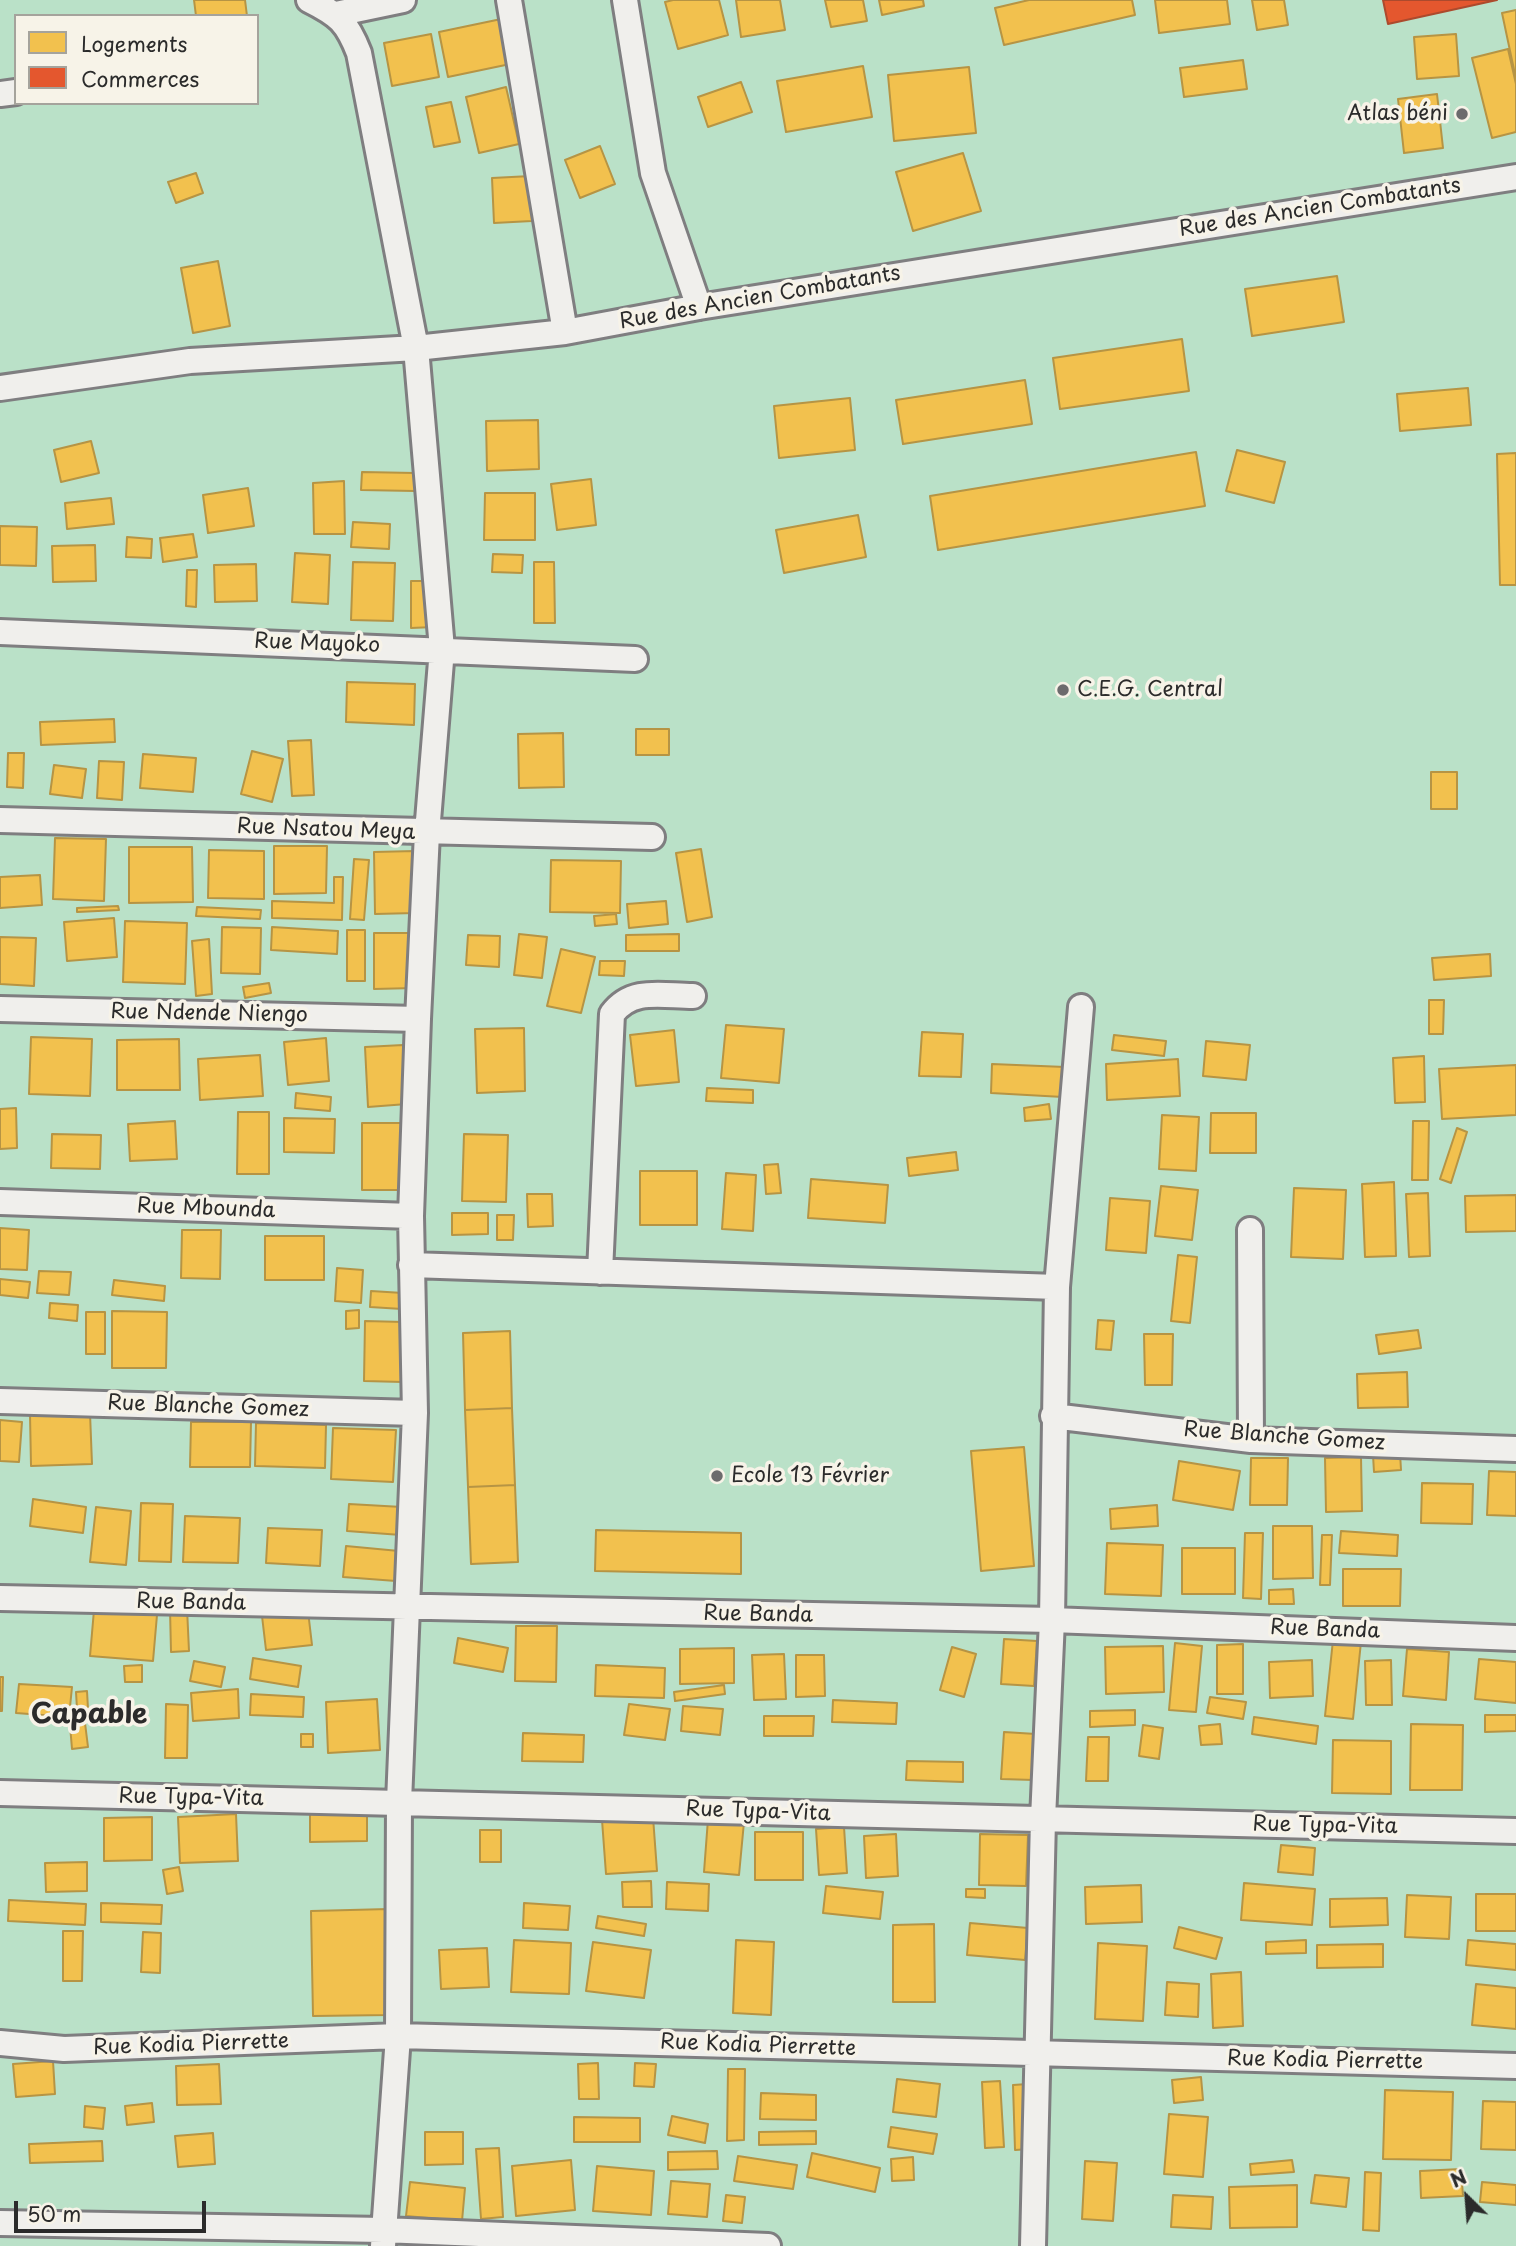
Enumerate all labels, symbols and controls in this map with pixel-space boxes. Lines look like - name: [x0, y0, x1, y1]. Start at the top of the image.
- legend: [14, 14, 259, 105]
- text: Logements: [81, 27, 187, 59]
- text: Commerces: [81, 62, 199, 94]
- place label: Atlas béni: [1347, 101, 1448, 127]
- marker: Atlas béni: [1454, 106, 1470, 122]
- street label: Rue des Ancien Combatants: [1177, 173, 1463, 243]
- street label: Rue des Ancien Combatants: [618, 261, 902, 335]
- street label: Rue Mayoko: [254, 629, 380, 659]
- place label: C.E.G. Central: [1077, 677, 1223, 703]
- marker: C.E.G. Central: [1055, 682, 1071, 698]
- street label: Rue Nsatou Meya: [236, 814, 416, 846]
- street label: Rue Ndende Niengo: [110, 1000, 308, 1028]
- street label: Rue Mbounda: [136, 1194, 276, 1224]
- street label: Rue Blanche Gomez: [107, 1391, 309, 1423]
- street label: Rue Blanche Gomez: [1182, 1417, 1386, 1457]
- place label: Ecole 13 Février: [731, 1463, 889, 1489]
- marker: Ecole 13 Février: [709, 1468, 725, 1484]
- street label: Rue Banda: [136, 1589, 246, 1617]
- street label: Rue Banda: [703, 1601, 813, 1629]
- street label: Rue Banda: [1270, 1615, 1380, 1645]
- district label: Capable: [31, 1698, 147, 1732]
- street label: Rue Typa-Vita: [118, 1784, 264, 1812]
- street label: Rue Typa-Vita: [685, 1797, 831, 1827]
- street label: Rue Typa-Vita: [1252, 1812, 1398, 1840]
- street label: Rue Kodia Pierrette: [93, 2029, 289, 2061]
- street label: Rue Kodia Pierrette: [660, 2030, 856, 2062]
- street label: Rue Kodia Pierrette: [1227, 2047, 1423, 2075]
- north arrow: [1432, 2162, 1502, 2232]
- text: N: [1445, 2162, 1471, 2194]
- scale bar: [18, 2186, 210, 2230]
- text: 50 m: [27, 2197, 81, 2229]

